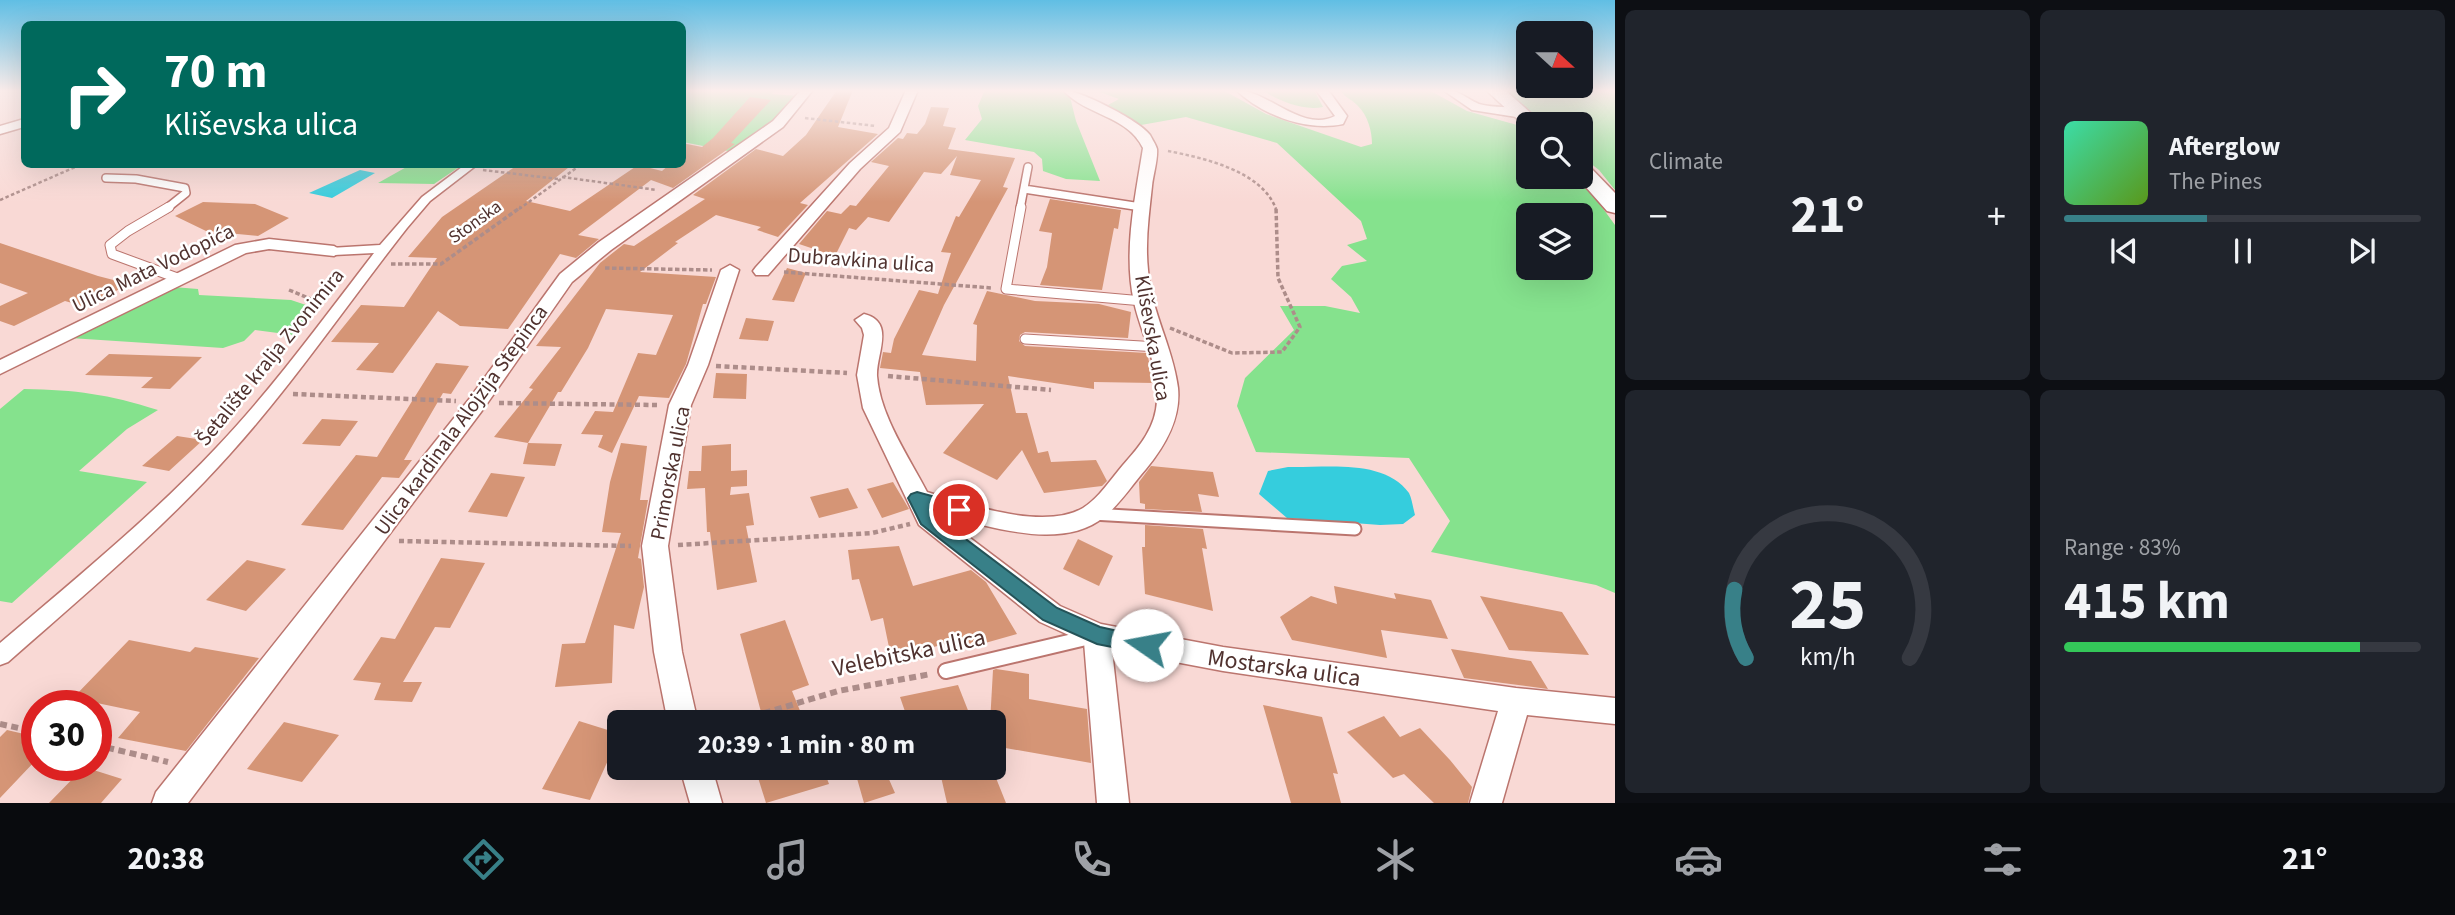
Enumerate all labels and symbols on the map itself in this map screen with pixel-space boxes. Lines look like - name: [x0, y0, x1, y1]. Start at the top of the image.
- north arrow: [1516, 21, 1592, 98]
- street label: Stonska: [443, 194, 507, 250]
- street label: Ulica Mata Vodopića: [67, 216, 239, 320]
- street label: Dubravkina ulica: [787, 240, 935, 280]
- street label: Šetalište kralja Zvonimira: [189, 262, 351, 452]
- street label: Kliševska ulica: [1127, 273, 1179, 403]
- street label: Ulica kardinala Alojzija Stepinca: [367, 298, 555, 542]
- street label: Primorska ulica: [642, 403, 698, 543]
- pin: [929, 480, 989, 540]
- position arrow: [1110, 608, 1184, 682]
- street label: Velebitska ulica: [829, 620, 989, 686]
- street label: Mostarska ulica: [1205, 640, 1363, 696]
- speed limit sign: 30: [21, 690, 112, 781]

